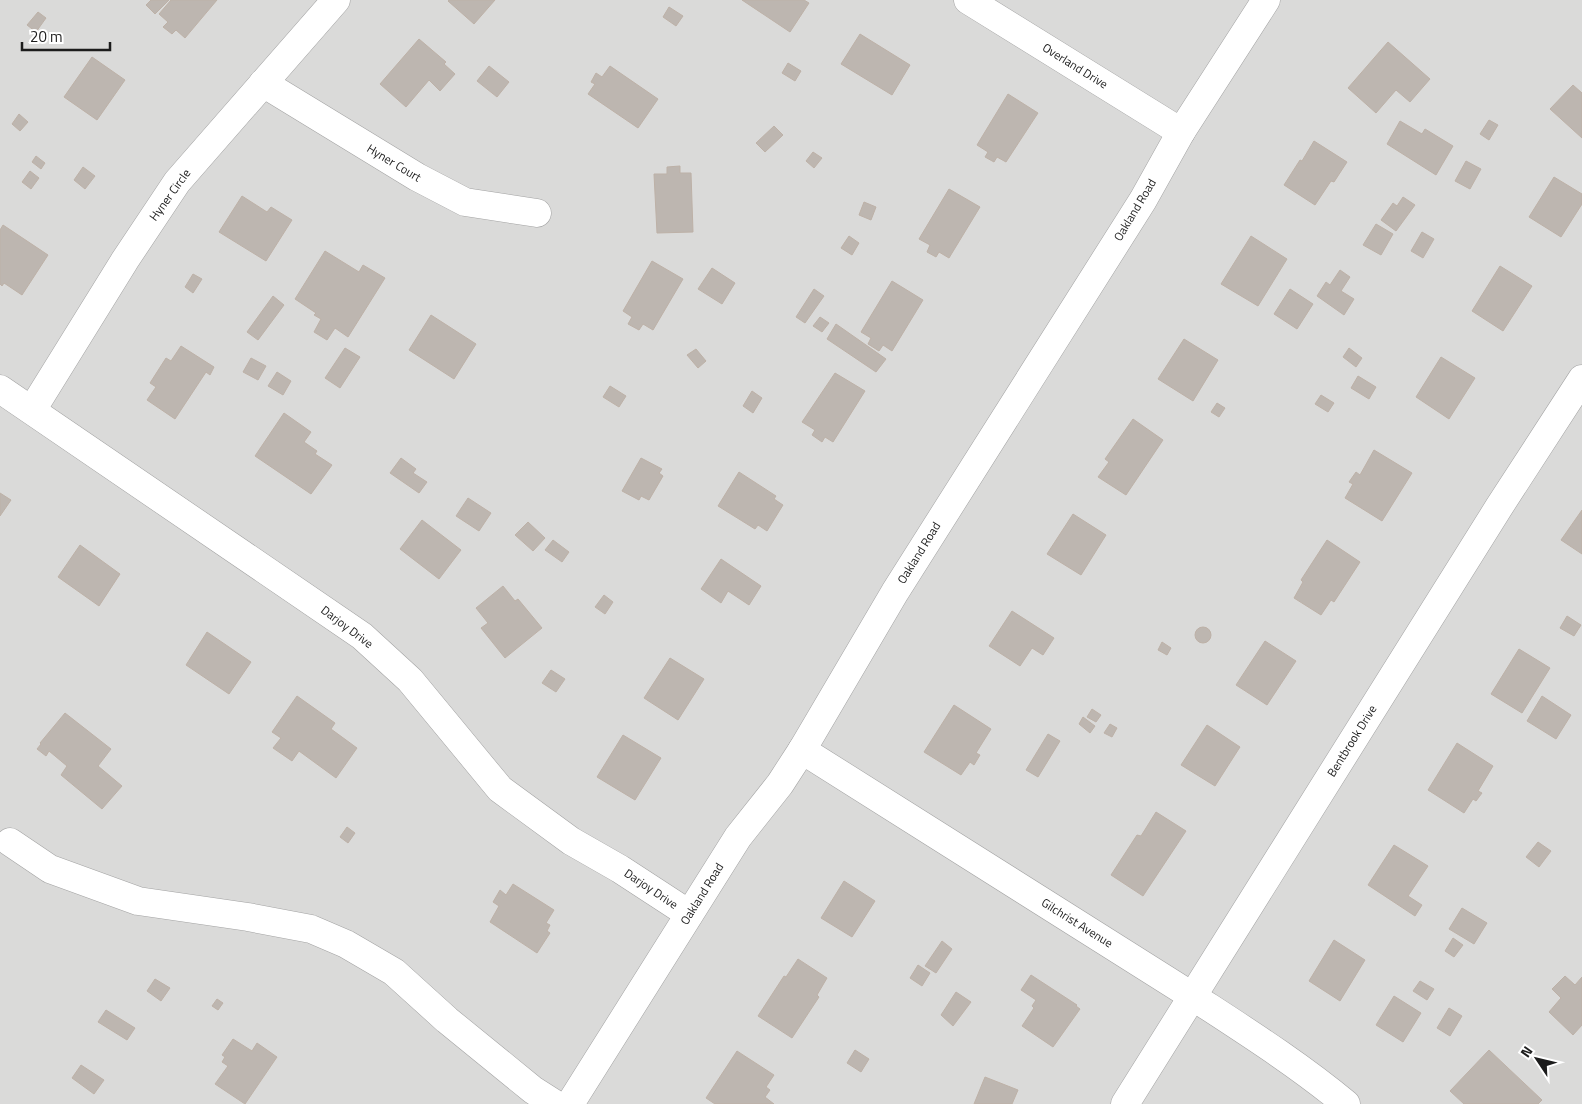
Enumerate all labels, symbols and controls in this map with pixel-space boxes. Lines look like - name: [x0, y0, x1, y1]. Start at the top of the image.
- scale bar: [22, 20, 110, 52]
- text: 20 m: [30, 25, 63, 48]
- street label: Overland Drive: [1039, 38, 1112, 93]
- street label: Hyner Court: [363, 139, 426, 187]
- street label: Hyner Circle: [144, 165, 195, 225]
- street label: Oakland Road: [1108, 175, 1161, 245]
- street label: Oakland Road: [892, 518, 945, 587]
- street label: Darjoy Drive: [317, 601, 378, 653]
- street label: Bentbrook Drive: [1322, 701, 1381, 780]
- street label: Oakland Road: [675, 859, 728, 928]
- street label: Darjoy Drive: [621, 864, 682, 914]
- street label: Gilchrist Avenue: [1038, 893, 1117, 952]
- north arrow: [1512, 1034, 1562, 1084]
- text: N: [1515, 1041, 1537, 1061]

